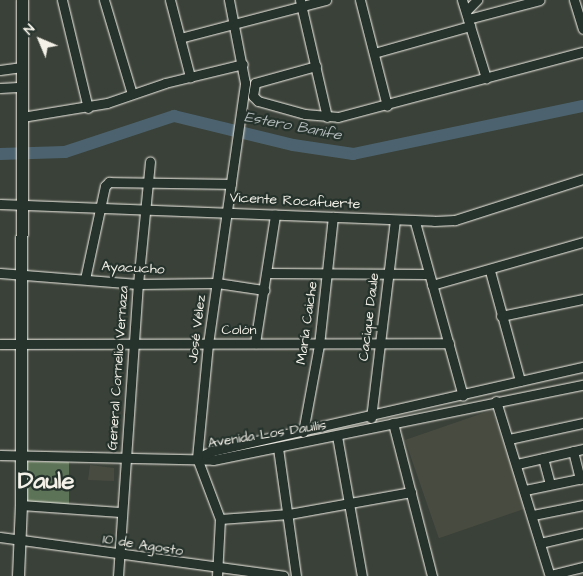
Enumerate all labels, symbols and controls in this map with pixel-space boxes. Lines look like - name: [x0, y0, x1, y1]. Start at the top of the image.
- north arrow: [15, 15, 65, 65]
- text: N: [19, 19, 40, 40]
- water label: Estero Banife: [243, 108, 343, 144]
- street label: Vicente Rocafuerte: [229, 189, 361, 213]
- street label: Ayacucho: [101, 258, 165, 278]
- street label: Cacique Daule: [355, 272, 383, 362]
- street label: María Caiche: [293, 280, 321, 366]
- street label: General Cornelio Vernaza: [104, 285, 132, 451]
- street label: José Vélez: [184, 294, 210, 364]
- street label: Colón: [222, 322, 256, 338]
- street label: Avenida Los Dauilis: [207, 416, 327, 452]
- district label: Daule: [18, 468, 74, 496]
- street label: 10 de Agosto: [102, 530, 184, 560]

